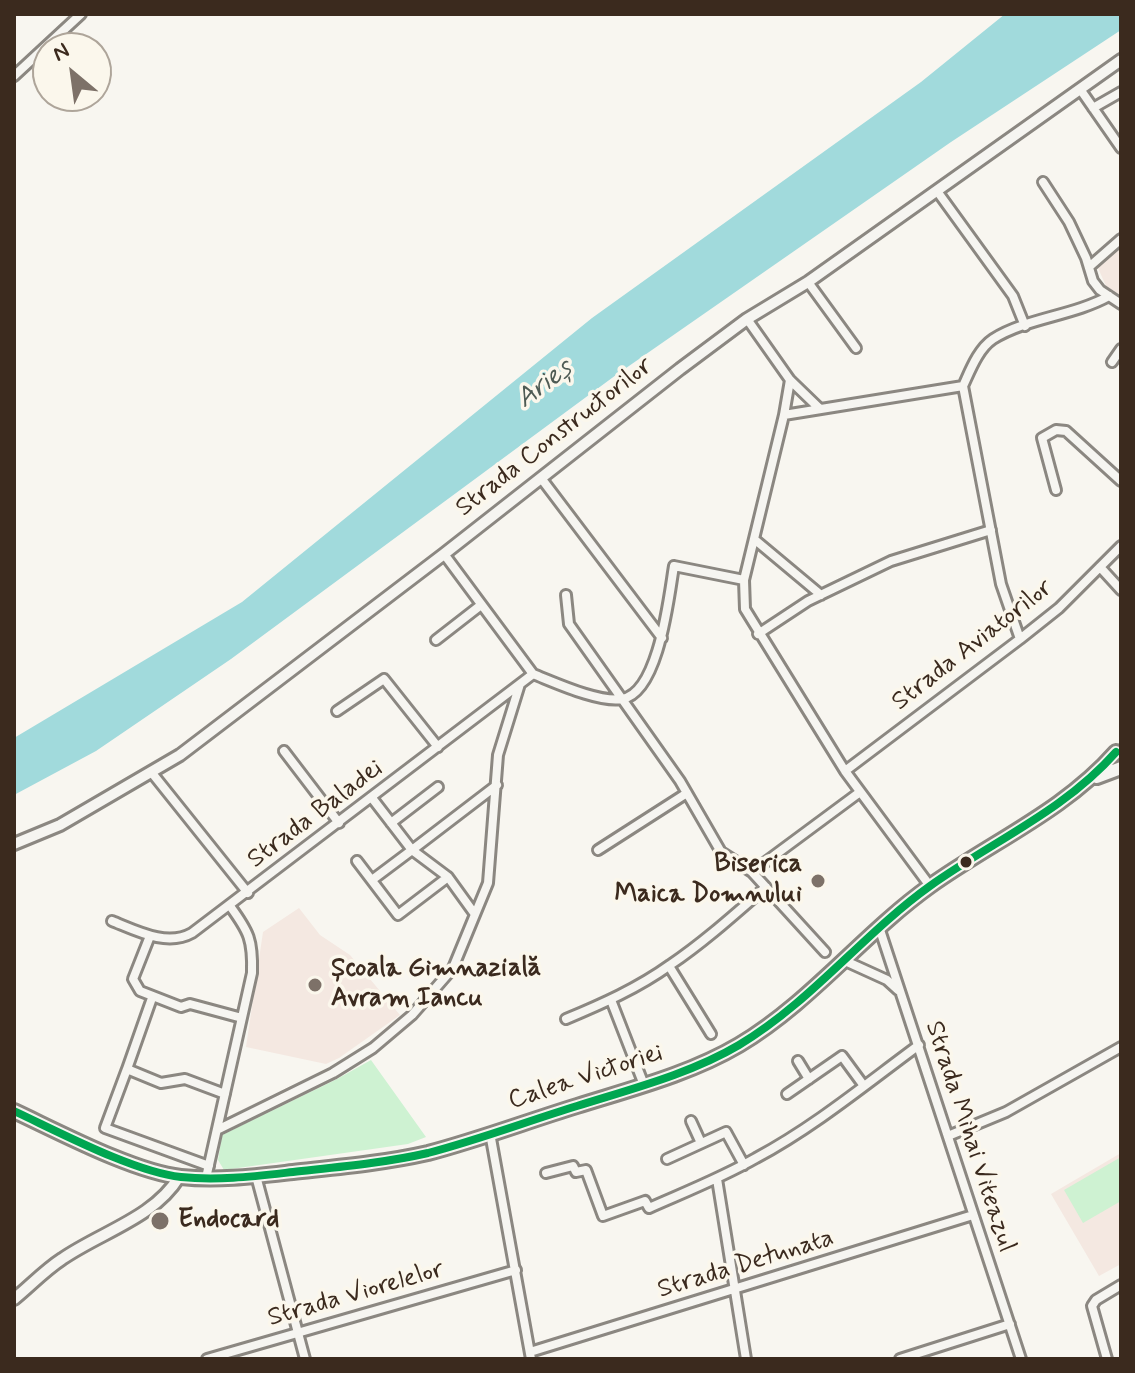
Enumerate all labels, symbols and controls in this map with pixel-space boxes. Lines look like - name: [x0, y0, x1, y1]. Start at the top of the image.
- north arrow: [32, 32, 112, 112]
- text: N: [48, 37, 75, 69]
- street label: Strada Constructorilor: [450, 351, 660, 525]
- water label: Arieș: [510, 353, 580, 417]
- street label: Strada Aviatorilor: [886, 574, 1060, 718]
- street label: Strada Baladei: [242, 754, 390, 876]
- place label: Biserica Maica Domnului: [615, 850, 802, 912]
- unlabelled marker: [958, 854, 974, 870]
- marker: Biserica Maica Domnului: [809, 872, 827, 890]
- place label: Școala Gimnazială Avram Iancu: [331, 954, 541, 1016]
- marker: Școala Gimnazială Avram Iancu: [306, 976, 324, 994]
- street label: Strada Mihai Viteazul: [917, 1018, 1021, 1256]
- street label: Calea Victoriei: [505, 1038, 667, 1118]
- place label: Endocard: [178, 1205, 279, 1237]
- marker: Endocard: [149, 1210, 171, 1232]
- street label: Strada Detunata: [654, 1223, 838, 1307]
- street label: Strada Viorelelor: [264, 1255, 448, 1335]

